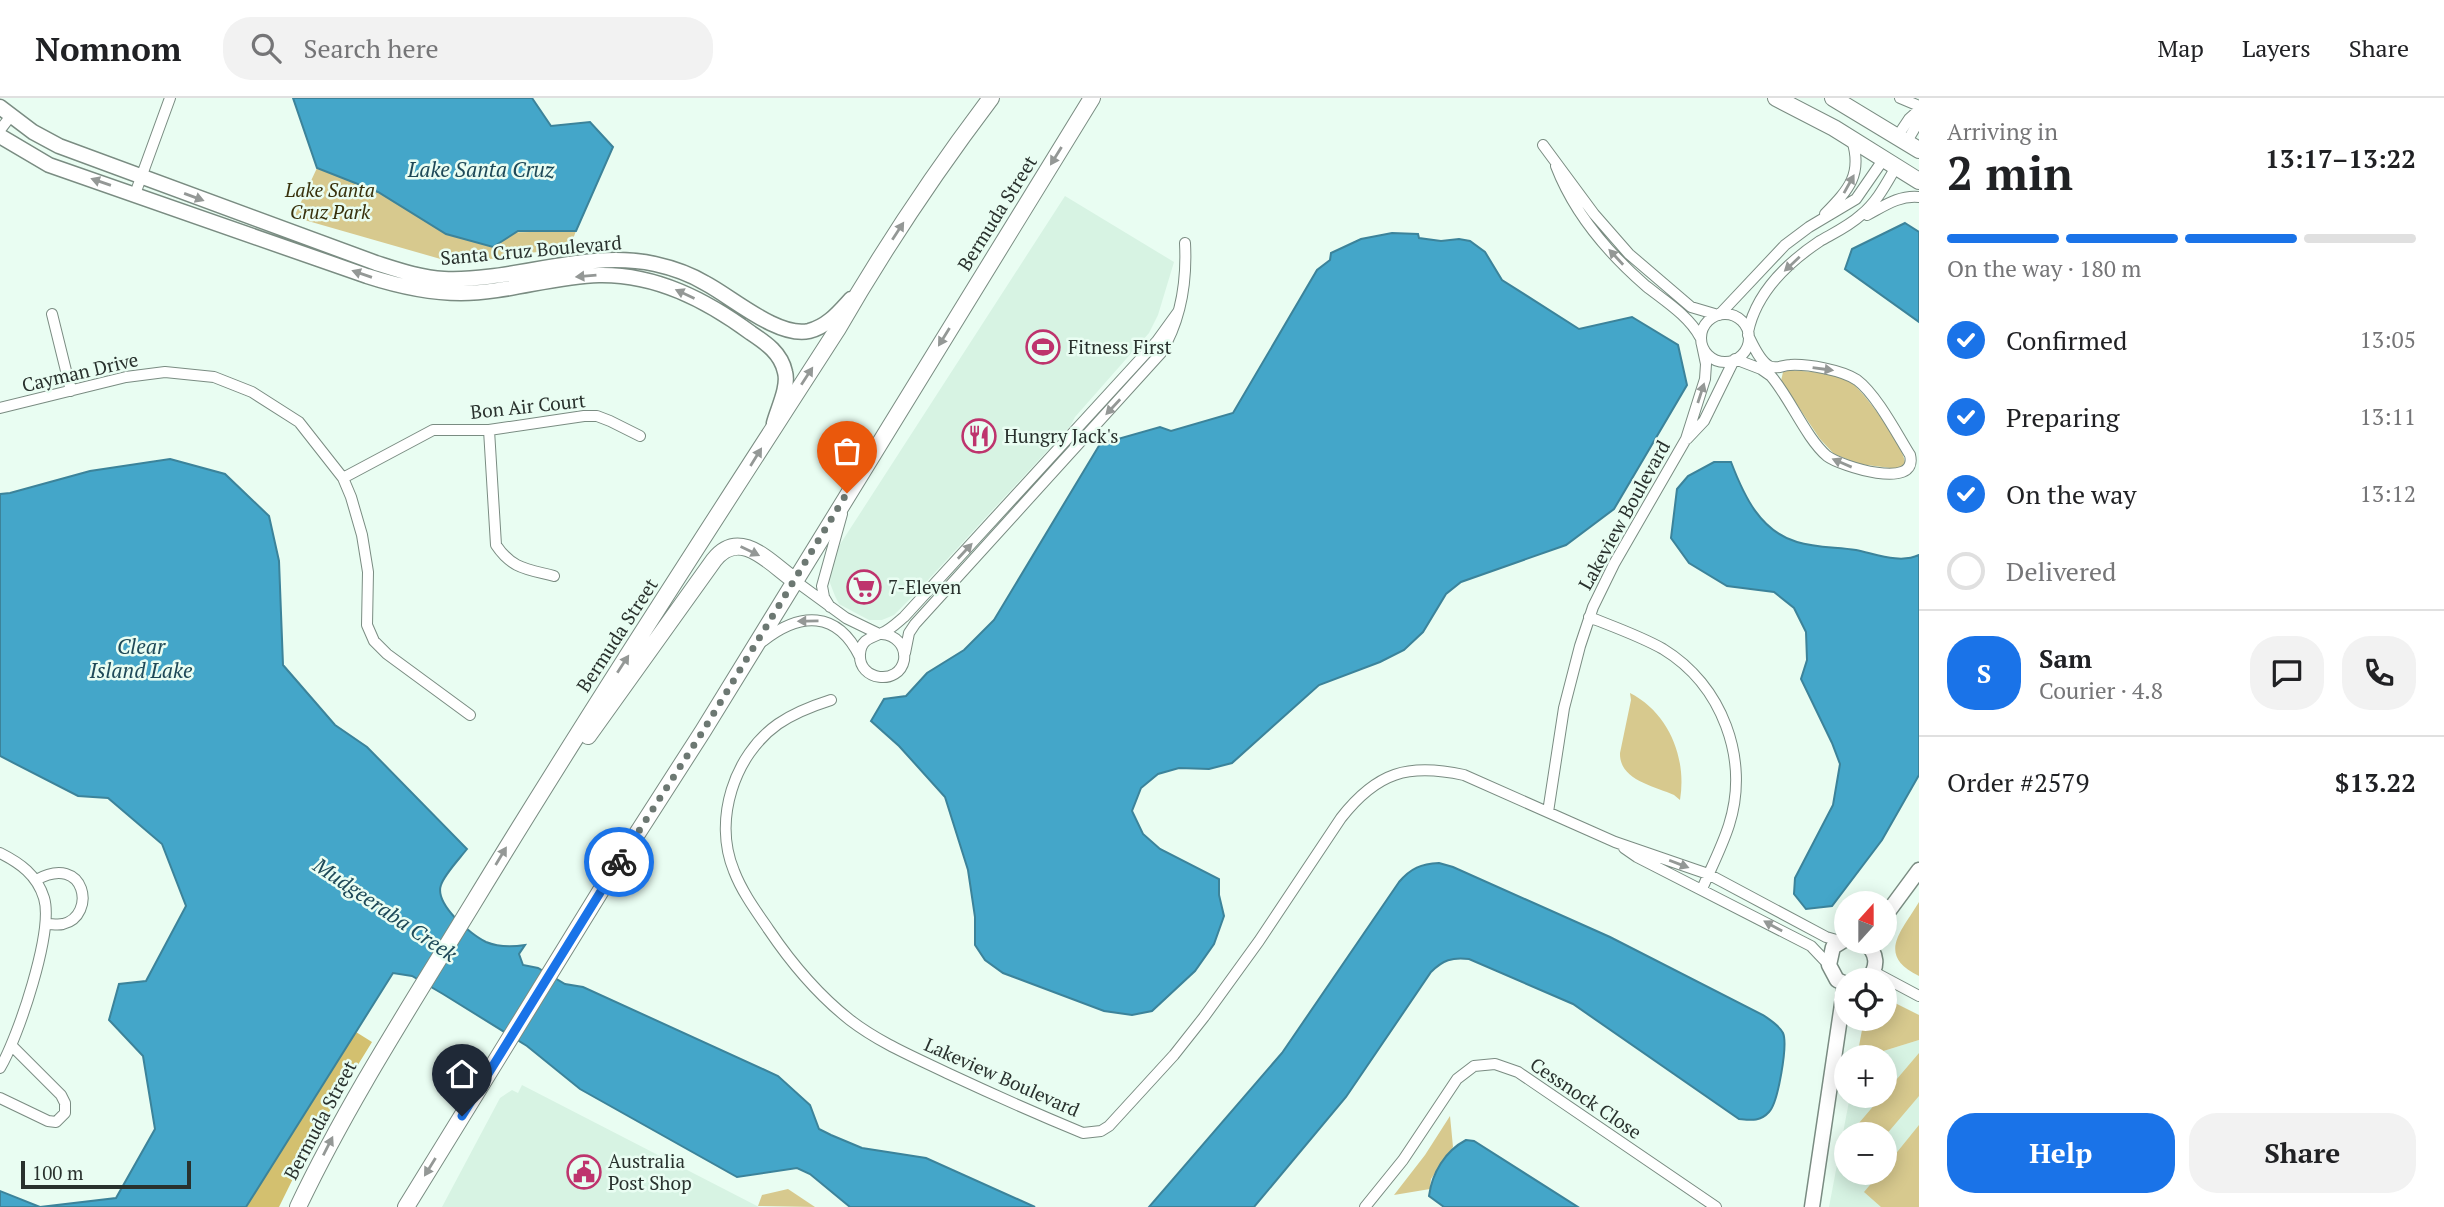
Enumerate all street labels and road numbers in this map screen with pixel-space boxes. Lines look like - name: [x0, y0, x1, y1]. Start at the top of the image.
- street label: Bermuda Street: [951, 150, 1042, 275]
- street label: Santa Cruz Boulevard: [439, 229, 623, 270]
- street label: Cayman Drive: [19, 346, 140, 397]
- street label: Bon Air Court: [469, 387, 587, 424]
- street label: Lakeview Boulevard: [1572, 435, 1675, 594]
- street label: Bermuda Street: [570, 573, 663, 697]
- street label: Lakeview Boulevard: [921, 1031, 1084, 1122]
- street label: Cessnock Close: [1526, 1051, 1647, 1144]
- street label: Bermuda Street: [278, 1056, 361, 1184]

